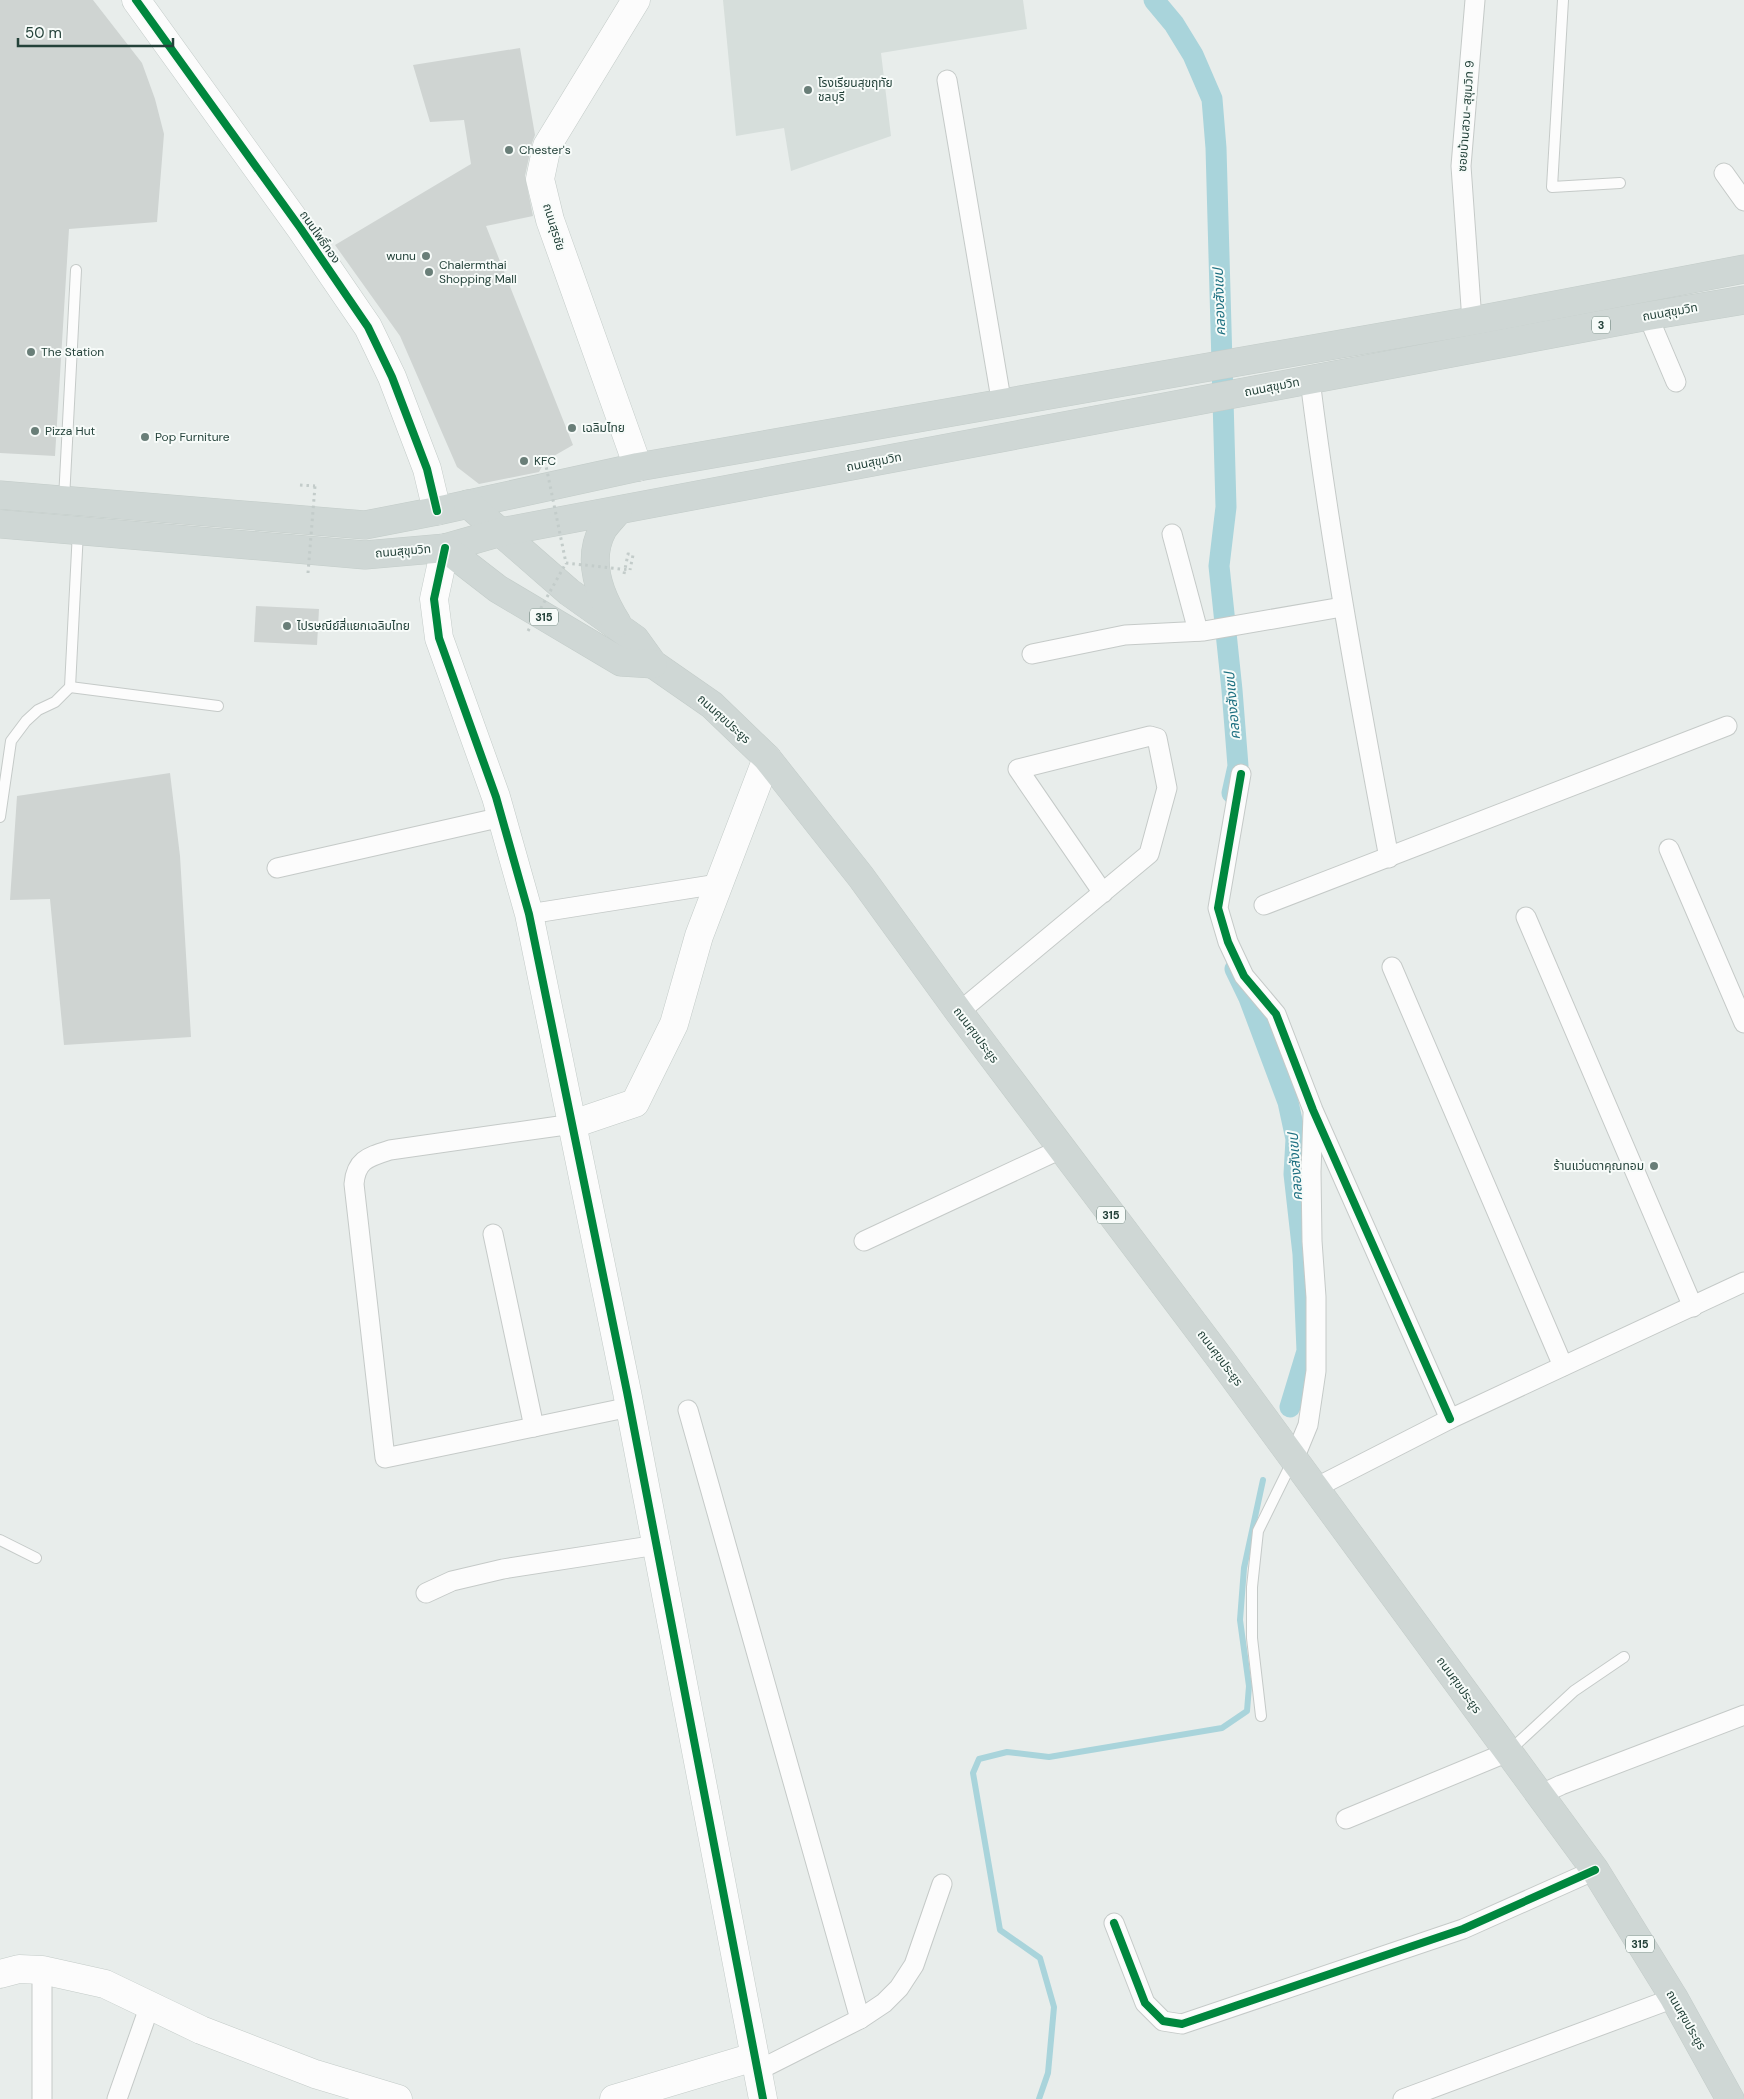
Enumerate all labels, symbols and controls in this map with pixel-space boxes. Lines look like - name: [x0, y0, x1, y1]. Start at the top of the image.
- scale bar: [18, 15, 172, 47]
- text: 50 m: [25, 23, 62, 43]
- street label: ซอยบ้านสวน-สุขุมวิท 9: [1454, 60, 1478, 172]
- place label: โรงเรียนสุขฤทัย ชลบุรี: [818, 75, 893, 105]
- marker: โรงเรียนสุขฤทัย ชลบุรี: [802, 84, 814, 96]
- place label: Chester's: [519, 142, 571, 158]
- marker: Chester's: [503, 144, 515, 156]
- street label: ถนนสุรชัย: [539, 202, 569, 252]
- street label: ถนนโพธิ์ทอง: [296, 207, 344, 267]
- place label: wunu: [386, 248, 416, 264]
- marker: wunu: [420, 250, 432, 262]
- place label: Chalermthai Shopping Mall: [439, 257, 517, 287]
- marker: Chalermthai Shopping Mall: [423, 266, 435, 278]
- water label: คลองสังเขป: [1209, 266, 1229, 336]
- street label: ถนนสุขุมวิท: [1641, 299, 1699, 325]
- road number: 3: [1592, 316, 1610, 334]
- place label: The Station: [41, 344, 104, 360]
- marker: The Station: [25, 346, 37, 358]
- street label: ถนนสุขุมวิท: [1243, 374, 1301, 400]
- place label: เฉลิมไทย: [582, 420, 625, 436]
- marker: เฉลิมไทย: [566, 422, 578, 434]
- place label: Pizza Hut: [45, 423, 96, 439]
- marker: Pizza Hut: [29, 425, 41, 437]
- place label: Pop Furniture: [155, 429, 230, 445]
- marker: Pop Furniture: [139, 431, 151, 443]
- street label: ถนนสุขุมวิท: [845, 449, 903, 475]
- place label: KFC: [534, 453, 556, 469]
- marker: KFC: [518, 455, 530, 467]
- street label: ถนนสุขุมวิท: [374, 541, 432, 561]
- road number: 315: [530, 608, 558, 626]
- place label: ไปรษณีย์สี่แยกเฉลิมไทย: [296, 617, 410, 634]
- marker: ไปรษณีย์สี่แยกเฉลิมไทย: [281, 620, 293, 632]
- water label: คลองสังเขป: [1220, 670, 1244, 741]
- street label: ถนนศุขประยูร: [694, 691, 754, 747]
- street label: ถนนศุขประยูร: [950, 1004, 1002, 1066]
- water label: คลองสังเขป: [1284, 1131, 1306, 1201]
- place label: ร้านแว่นตาคุณทอม: [1554, 1158, 1644, 1174]
- marker: ร้านแว่นตาคุณทอม: [1648, 1160, 1660, 1172]
- road number: 315: [1097, 1206, 1125, 1224]
- street label: ถนนศุขประยูร: [1194, 1327, 1246, 1389]
- street label: ถนนศุขประยูร: [1433, 1654, 1485, 1717]
- road number: 315: [1626, 1936, 1654, 1952]
- street label: ถนนศุขประยูร: [1663, 1987, 1710, 2053]

